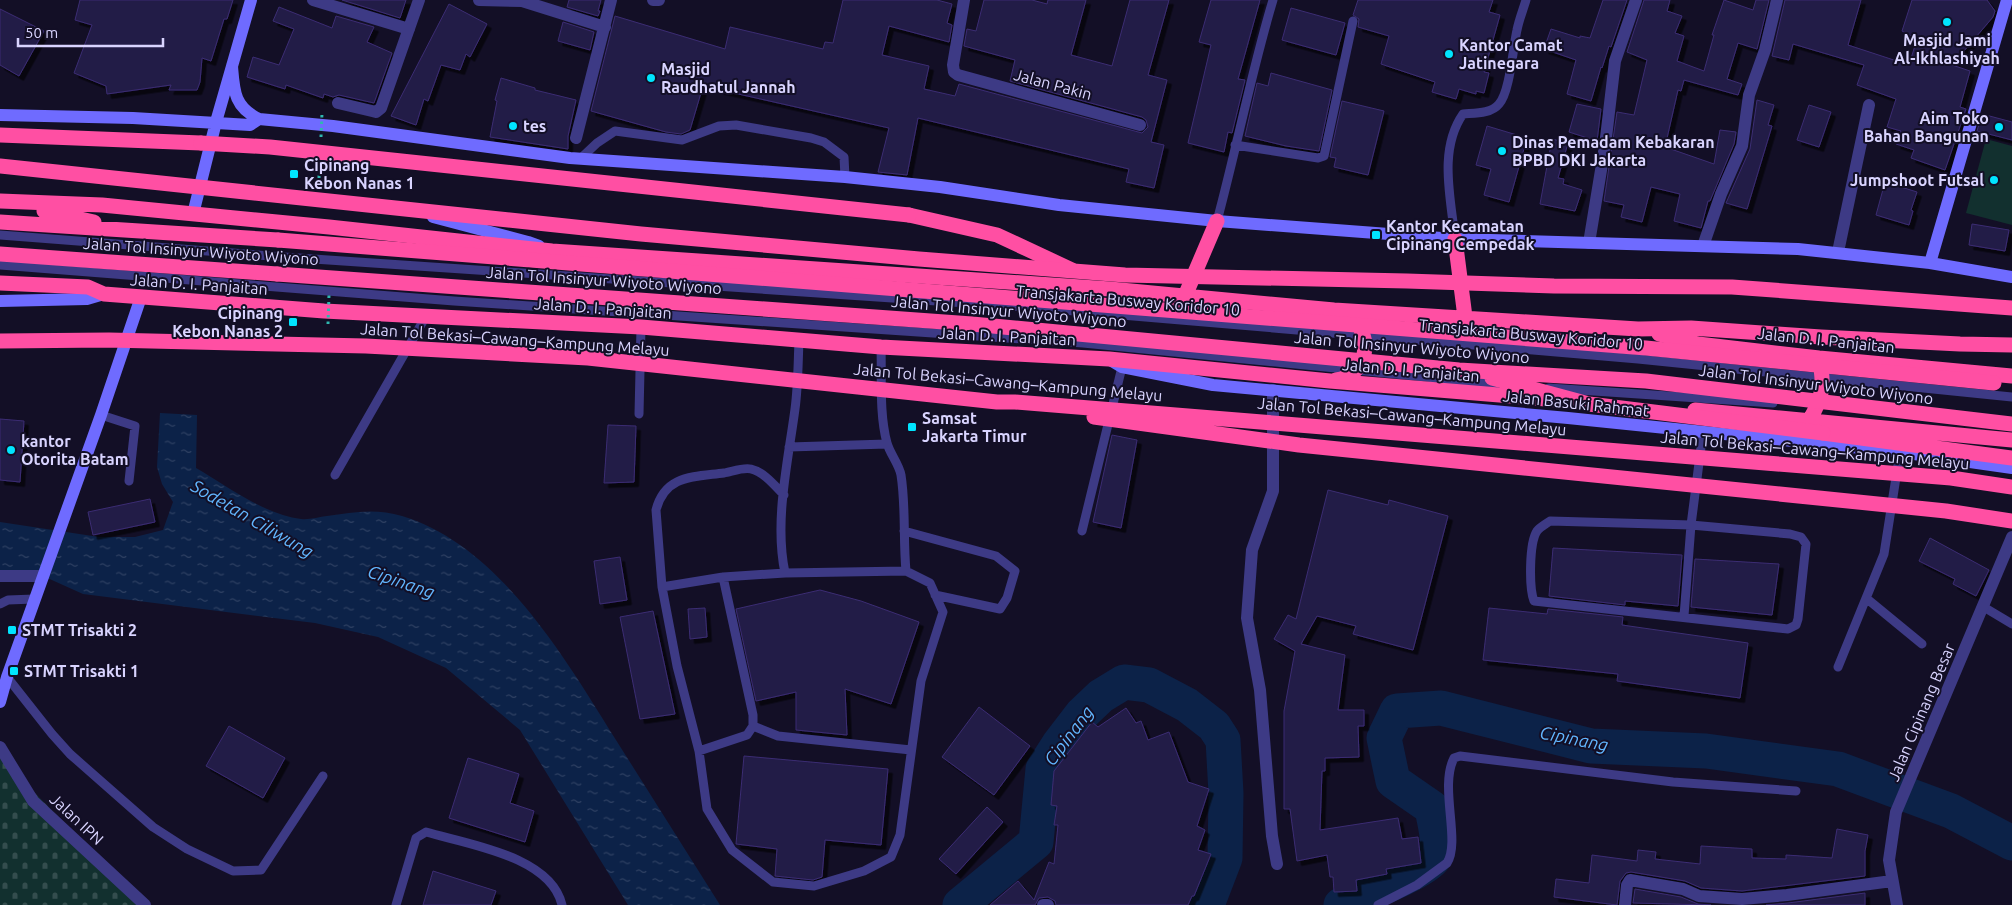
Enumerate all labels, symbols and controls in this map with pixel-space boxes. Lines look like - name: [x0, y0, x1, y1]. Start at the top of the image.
- scale bar: [18, 15, 162, 47]
- marker: Masjid Jami Al-Ikhlashiyah: [1941, 16, 1953, 28]
- text: 50 m: [25, 24, 58, 41]
- place label: Masjid Jami Al-Ikhlashiyah: [1894, 31, 2000, 67]
- place label: Kantor Camat Jatinegara: [1459, 36, 1563, 72]
- marker: Kantor Camat Jatinegara: [1443, 48, 1455, 60]
- place label: Masjid Raudhatul Jannah: [661, 60, 796, 96]
- street label: Jalan Pakin: [1012, 65, 1094, 103]
- marker: Masjid Raudhatul Jannah: [645, 72, 657, 84]
- place label: Aim Toko Bahan Bangunan: [1864, 109, 1989, 145]
- place label: tes: [523, 117, 546, 135]
- marker: tes: [507, 120, 519, 132]
- marker: Aim Toko Bahan Bangunan: [1993, 121, 2005, 133]
- place label: Dinas Pemadam Kebakaran BPBD DKI Jakarta: [1512, 133, 1715, 169]
- marker: Dinas Pemadam Kebakaran BPBD DKI Jakarta: [1496, 145, 1508, 157]
- place label: Cipinang Kebon Nanas 1: [304, 156, 415, 192]
- marker: Cipinang Kebon Nanas 1: [288, 168, 300, 180]
- place label: Jumpshoot Futsal: [1850, 171, 1984, 189]
- marker: Jumpshoot Futsal: [1988, 174, 2000, 186]
- place label: Kantor Kecamatan Cipinang Cempedak: [1386, 217, 1534, 253]
- marker: Kantor Kecamatan Cipinang Cempedak: [1370, 229, 1382, 241]
- street label: Jalan Tol Insinyur Wiyoto Wiyono: [83, 234, 319, 268]
- street label: Jalan Tol Insinyur Wiyoto Wiyono: [486, 263, 722, 297]
- street label: Jalan D. I. Panjaitan: [130, 270, 268, 298]
- street label: Transjakarta Busway Koridor 10: [1015, 281, 1241, 319]
- street label: Jalan Tol Insinyur Wiyoto Wiyono: [891, 292, 1127, 330]
- street label: Jalan D. I. Panjaitan: [534, 294, 672, 322]
- place label: Cipinang Kebon Nanas 2: [172, 304, 283, 340]
- street label: Transjakarta Busway Koridor 10: [1418, 315, 1644, 353]
- marker: Cipinang Kebon Nanas 2: [287, 316, 299, 328]
- street label: Jalan Tol Bekasi–Cawang–Kampung Melayu: [360, 319, 670, 359]
- street label: Jalan D. I. Panjaitan: [938, 323, 1076, 349]
- street label: Jalan D. I. Panjaitan: [1756, 324, 1896, 356]
- street label: Jalan Tol Insinyur Wiyoto Wiyono: [1294, 328, 1530, 366]
- street label: Jalan D. I. Panjaitan: [1342, 355, 1480, 385]
- street label: Jalan Tol Bekasi–Cawang–Kampung Melayu: [853, 360, 1163, 404]
- street label: Jalan Tol Insinyur Wiyoto Wiyono: [1698, 361, 1934, 407]
- street label: Jalan Basuki Rahmat: [1502, 386, 1651, 420]
- street label: Jalan Tol Bekasi–Cawang–Kampung Melayu: [1257, 394, 1567, 438]
- place label: Samsat Jakarta Timur: [922, 409, 1027, 445]
- marker: Samsat Jakarta Timur: [906, 421, 918, 433]
- street label: Jalan Tol Bekasi–Cawang–Kampung Melayu: [1660, 428, 1970, 472]
- place label: kantor Otorita Batam: [21, 432, 128, 468]
- marker: kantor Otorita Batam: [5, 444, 17, 456]
- water label: Sodetan Ciliwung: [187, 475, 317, 561]
- water label: Cipinang: [365, 560, 438, 602]
- place label: STMT Trisakti 2: [22, 621, 137, 639]
- marker: STMT Trisakti 2: [6, 624, 18, 636]
- street label: Jalan Cipinang Besar: [1884, 640, 1958, 784]
- place label: STMT Trisakti 1: [24, 662, 139, 680]
- marker: STMT Trisakti 1: [8, 665, 20, 677]
- water label: Cipinang: [1039, 701, 1097, 769]
- water label: Cipinang: [1538, 722, 1610, 755]
- street label: Jalan IPN: [47, 790, 107, 848]

